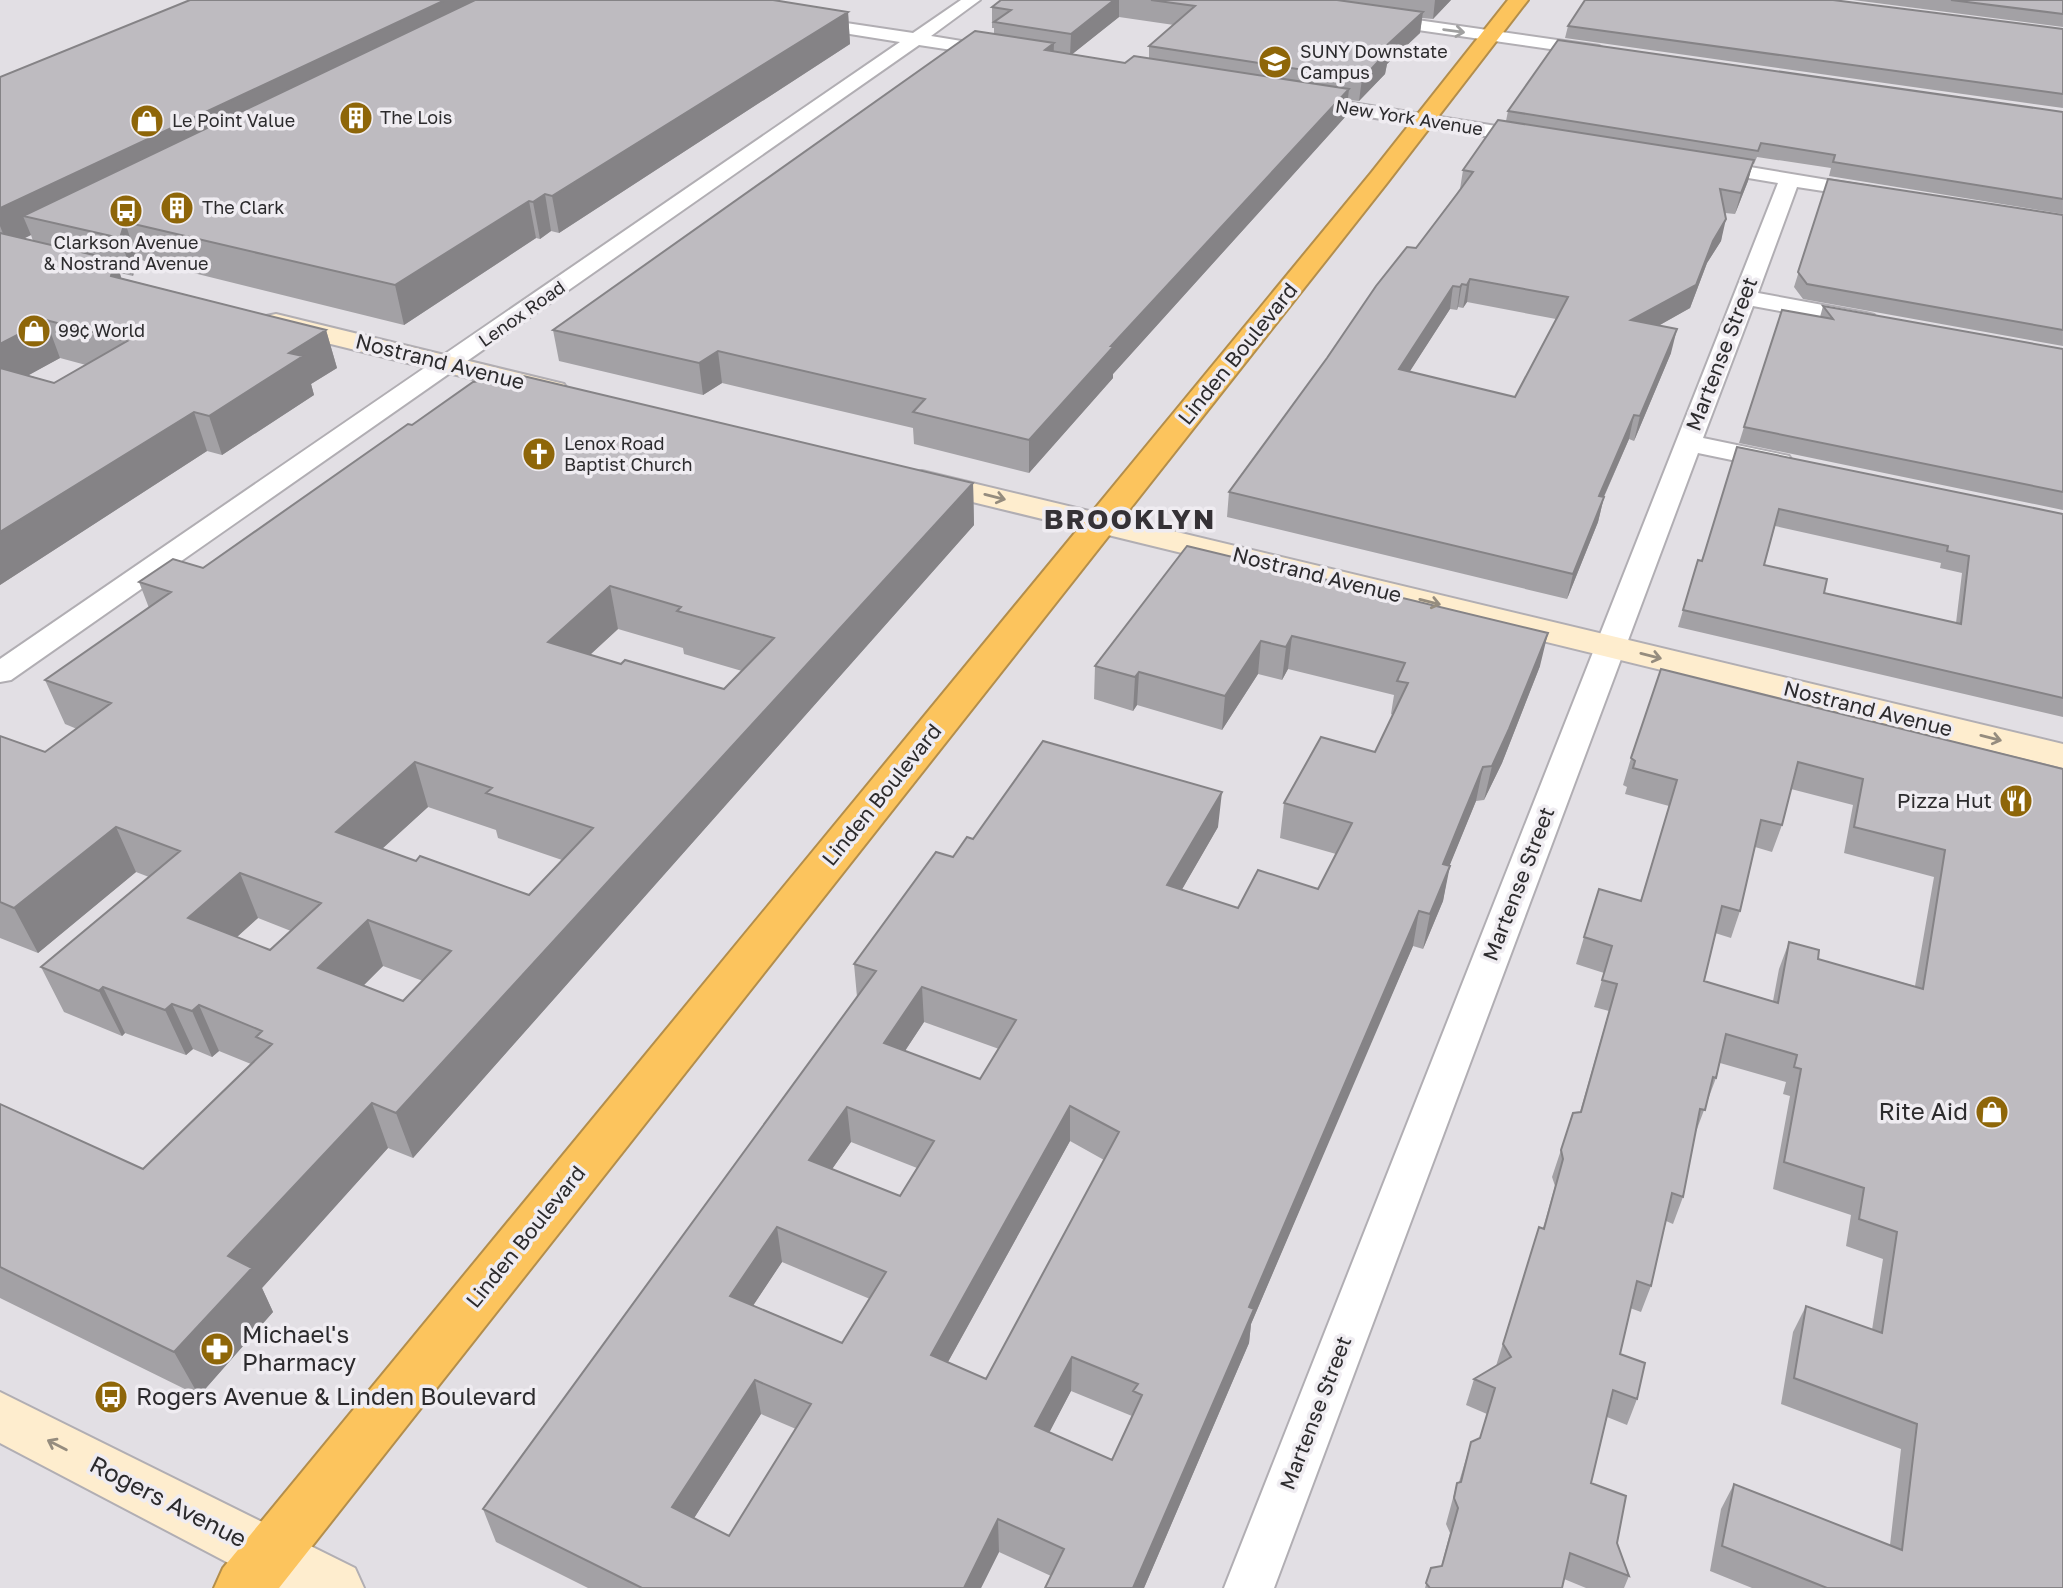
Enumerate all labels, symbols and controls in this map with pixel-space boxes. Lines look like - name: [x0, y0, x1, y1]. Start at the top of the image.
- one-way arrow: [1442, 24, 1465, 37]
- place label: SUNY Downstate Campus: [1300, 40, 1448, 83]
- school or university icon: SUNY Downstate Campus: [1256, 43, 1294, 81]
- street label: New York Avenue: [1334, 94, 1485, 140]
- building icon: The Lois: [337, 99, 375, 137]
- shop icon: Le Point Value: [128, 102, 166, 140]
- place label: The Lois: [380, 106, 452, 128]
- place label: Le Point Value: [172, 109, 295, 131]
- building icon: The Clark: [158, 189, 196, 227]
- bus stop icon: Clarkson Avenue & Nostrand Avenue: [107, 192, 145, 230]
- place label: The Clark: [202, 196, 285, 218]
- place label: Clarkson Avenue & Nostrand Avenue: [44, 231, 208, 274]
- street label: Martense Street: [1680, 273, 1762, 434]
- street label: Lenox Road: [474, 275, 569, 351]
- street label: Linden Boulevard: [1172, 277, 1302, 430]
- shop icon: 99¢ World: [15, 312, 53, 350]
- place label: 99¢ World: [58, 319, 145, 341]
- street label: Nostrand Avenue: [353, 327, 527, 395]
- place label: Lenox Road Baptist Church: [564, 432, 692, 475]
- church icon: Lenox Road Baptist Church: [520, 435, 558, 473]
- one-way arrow: [983, 491, 1006, 504]
- district label: BROOKLYN: [1044, 502, 1216, 535]
- street label: Nostrand Avenue: [1230, 540, 1404, 608]
- one-way arrow: [1418, 596, 1441, 610]
- one-way arrow: [1639, 650, 1662, 663]
- street label: Nostrand Avenue: [1781, 674, 1955, 742]
- street label: Linden Boulevard: [816, 718, 946, 871]
- one-way arrow: [1979, 732, 2002, 746]
- restaurant icon: Pizza Hut: [1997, 782, 2035, 820]
- place label: Pizza Hut: [1897, 787, 1992, 813]
- street label: Martense Street: [1477, 803, 1559, 964]
- shop icon: Rite Aid: [1973, 1093, 2011, 1131]
- place label: Rite Aid: [1878, 1096, 1968, 1125]
- street label: Linden Boulevard: [460, 1160, 590, 1313]
- place label: Michael's Pharmacy: [242, 1319, 356, 1376]
- pharmacy icon: Michael's Pharmacy: [198, 1330, 236, 1368]
- street label: Martense Street: [1274, 1332, 1356, 1493]
- bus stop icon: Rogers Avenue & Linden Boulevard: [92, 1378, 130, 1416]
- place label: Rogers Avenue & Linden Boulevard: [136, 1381, 536, 1410]
- one-way arrow: [47, 1438, 67, 1452]
- street label: Rogers Avenue: [85, 1449, 252, 1553]

